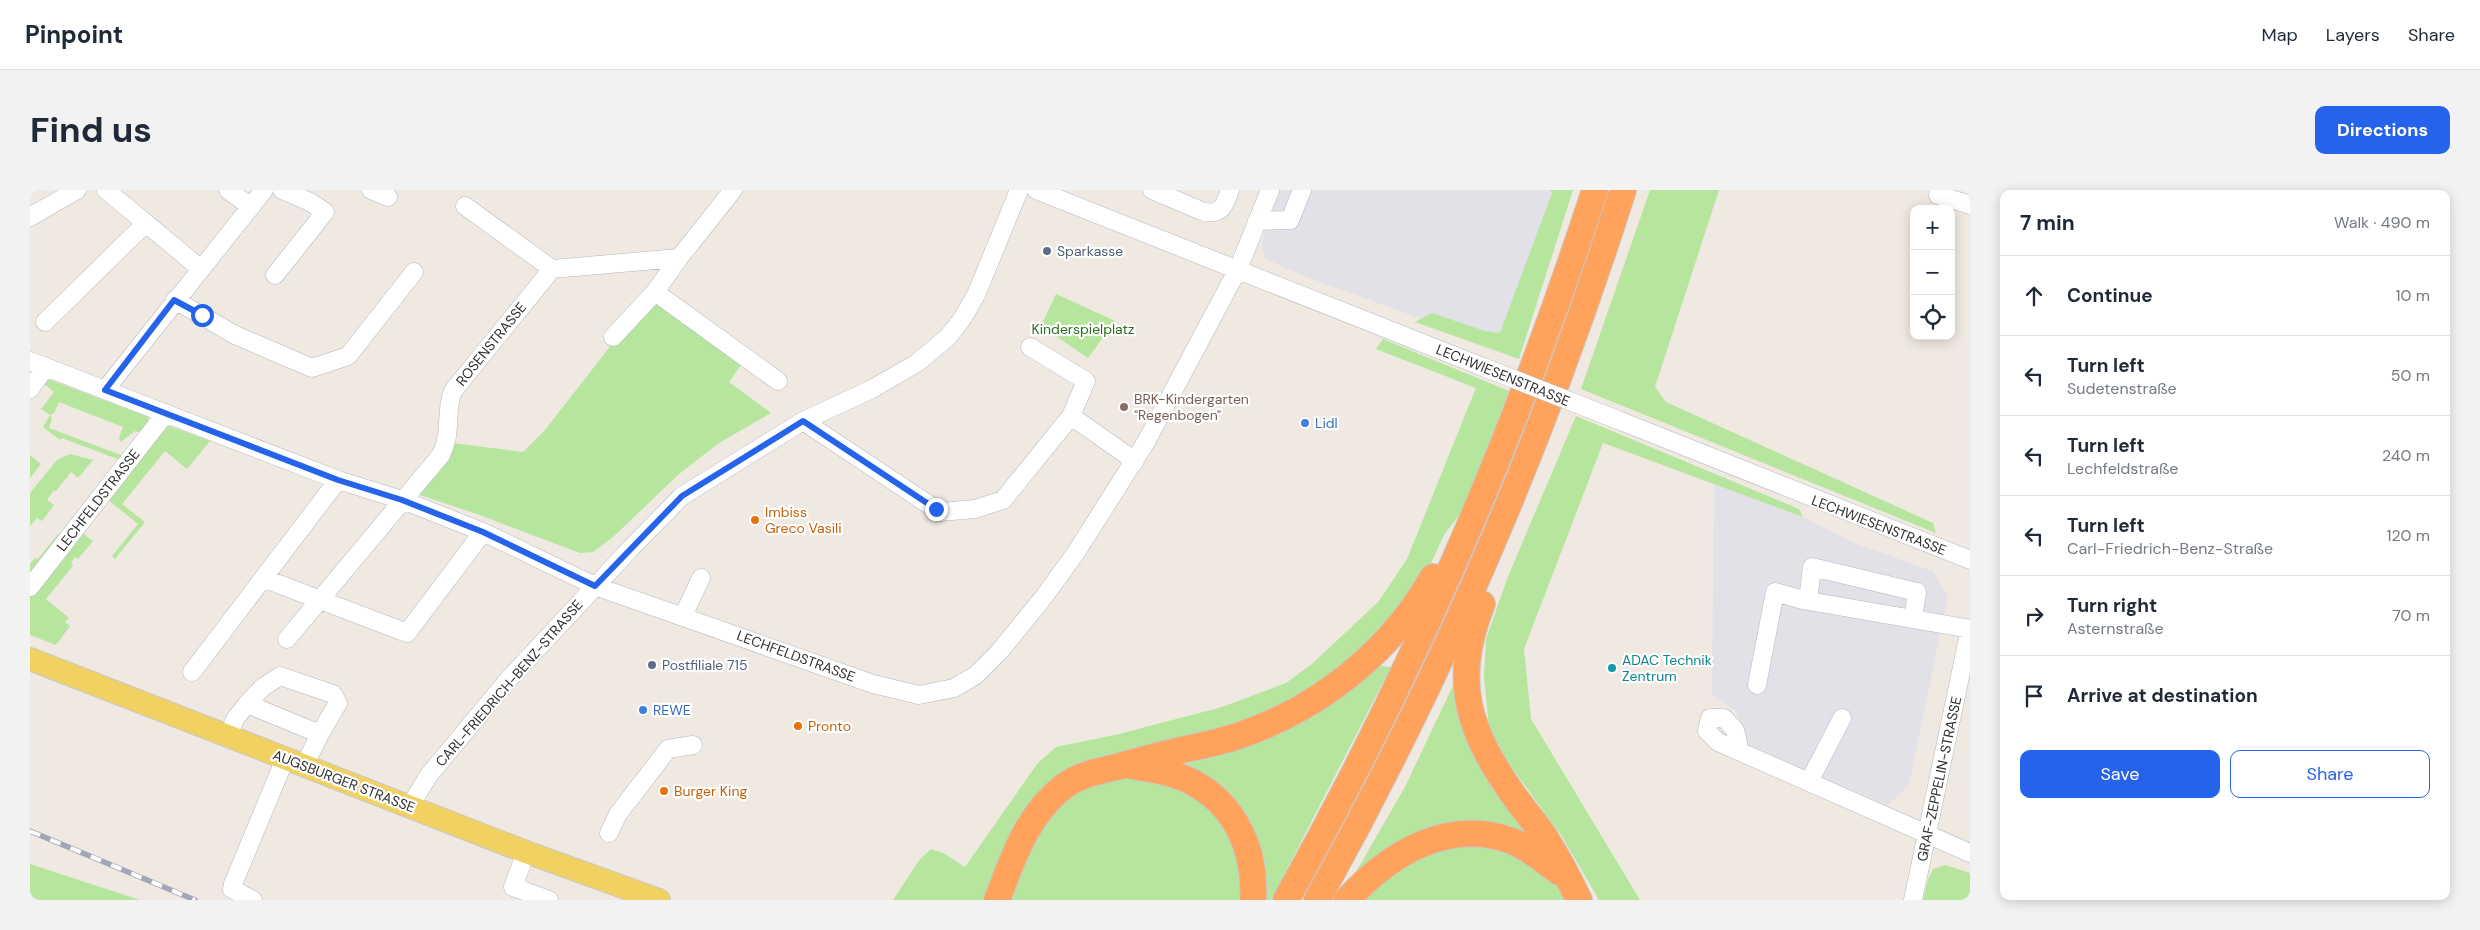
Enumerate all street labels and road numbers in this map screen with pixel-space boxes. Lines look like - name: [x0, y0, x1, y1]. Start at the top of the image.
- street label: ROSENSTRASSE: [452, 298, 530, 389]
- street label: LECHWIESENSTRASSE: [1433, 340, 1573, 410]
- street label: LECHFELDSTRASSE: [52, 445, 144, 555]
- street label: LECHWIESENSTRASSE: [1809, 491, 1949, 559]
- street label: CARL-FRIEDRICH-BENZ-STRASSE: [432, 596, 587, 770]
- street label: LECHFELDSTRASSE: [734, 626, 858, 686]
- street label: GRAF-ZEPPELIN-STRASSE: [1913, 695, 1965, 863]
- street label: AUGSBURGER STRASSE: [270, 746, 418, 816]

